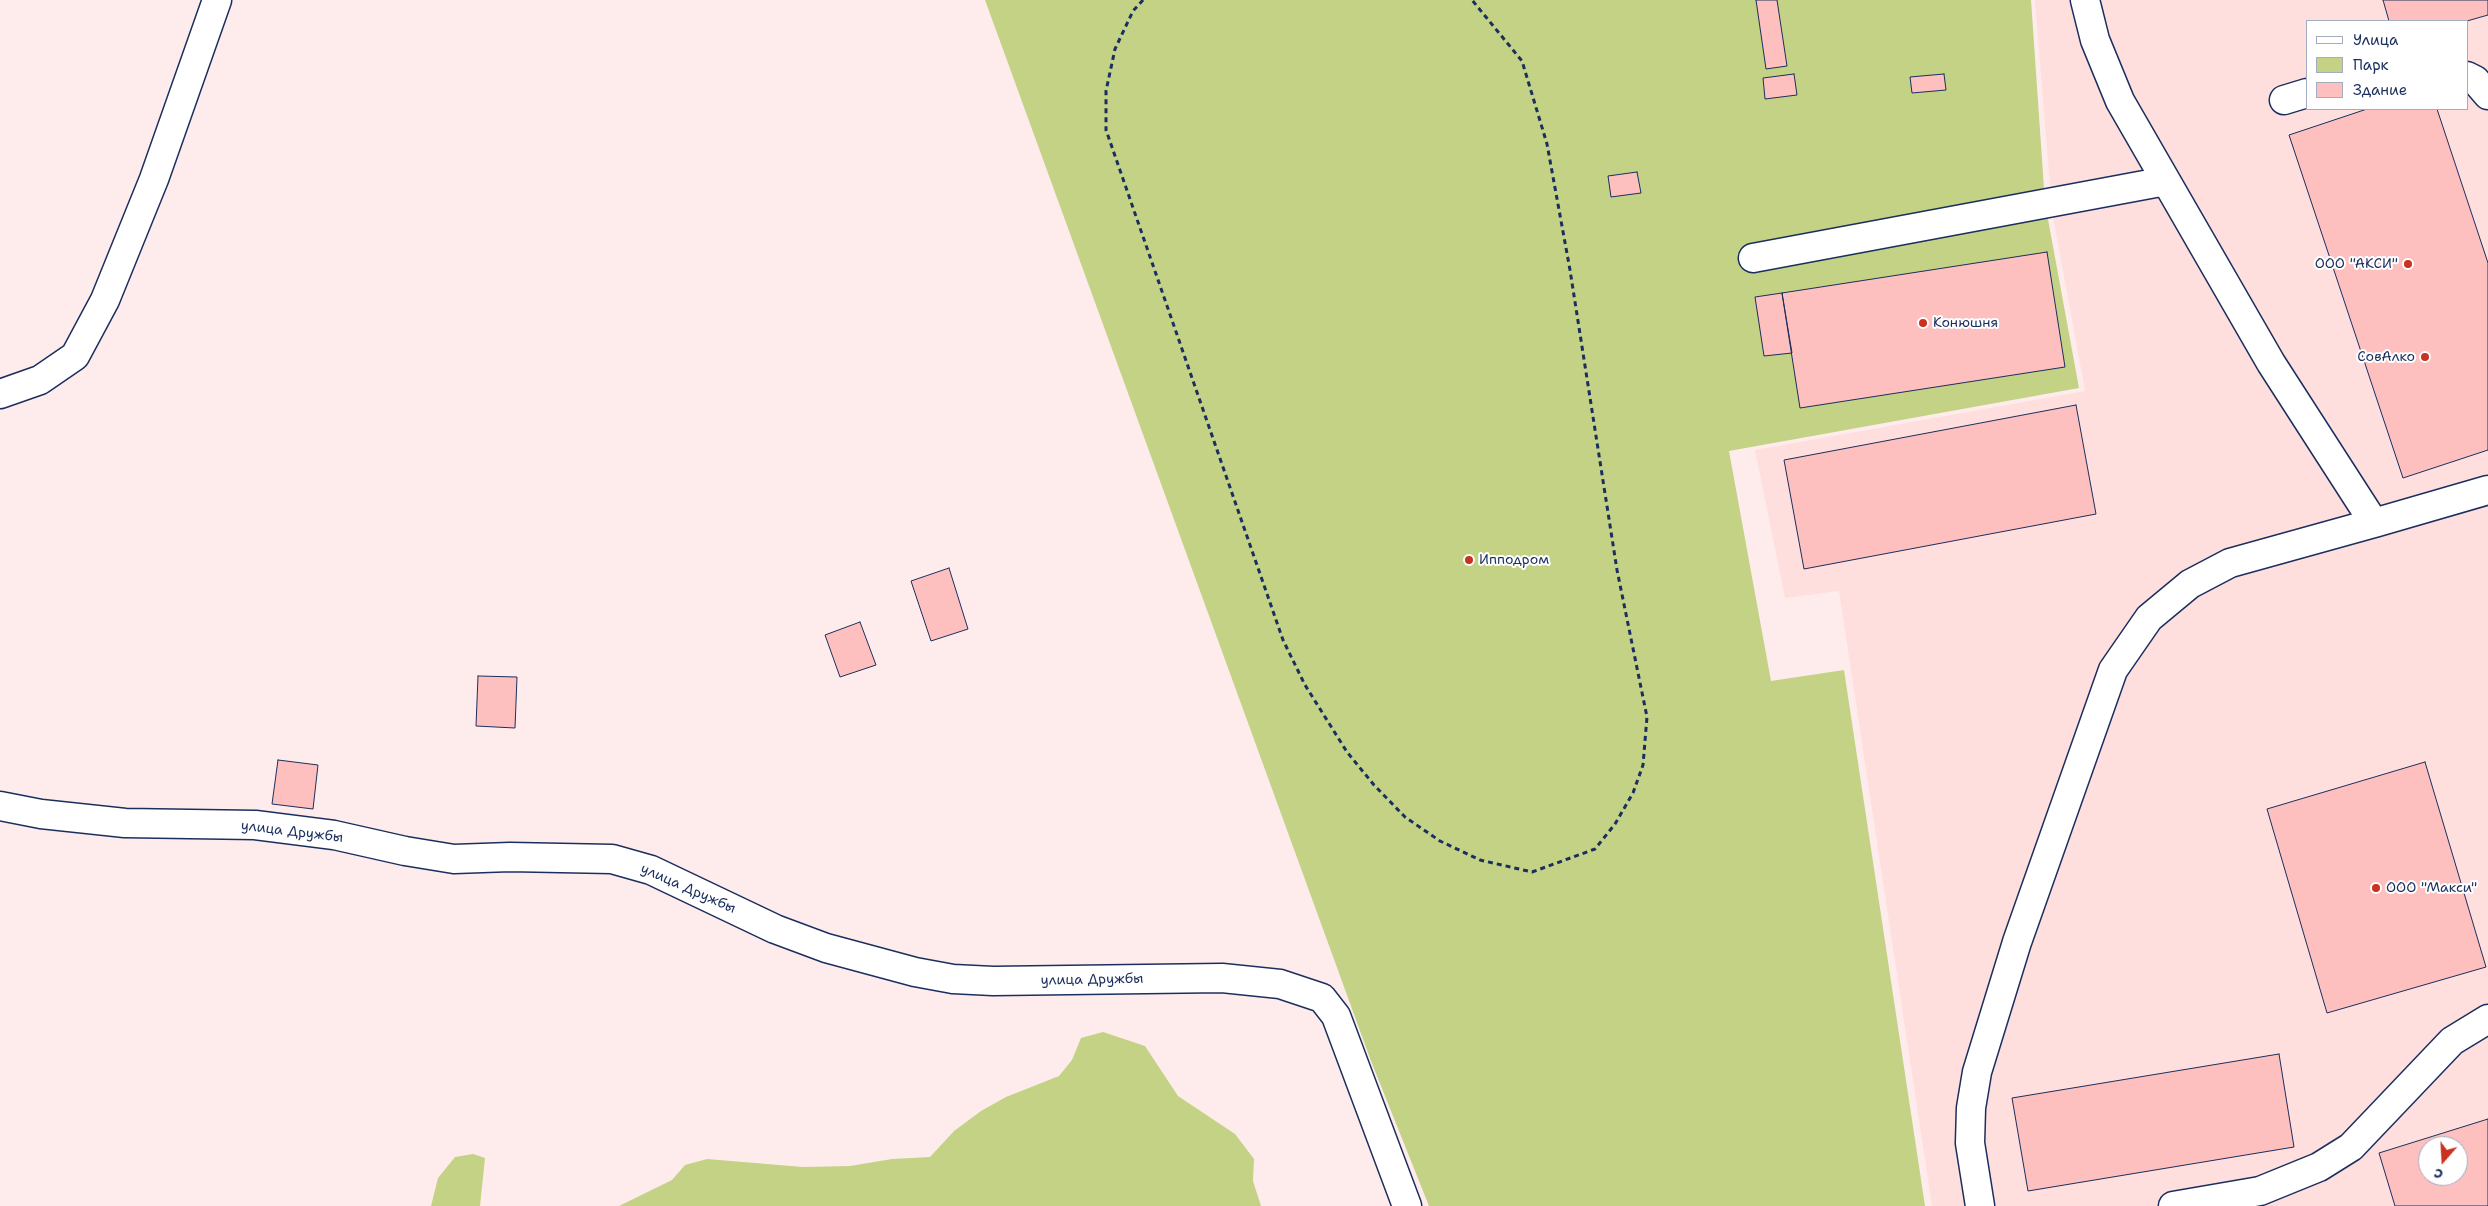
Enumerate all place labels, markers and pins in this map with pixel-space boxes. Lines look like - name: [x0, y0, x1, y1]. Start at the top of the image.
- place label: ООО "АКСИ": [2315, 256, 2398, 272]
- marker: ООО "АКСИ": [2402, 258, 2414, 270]
- place label: Конюшня: [1933, 315, 1998, 331]
- marker: Конюшня: [1917, 317, 1929, 329]
- place label: СовАлко: [2357, 349, 2415, 365]
- marker: СовАлко: [2419, 351, 2431, 363]
- place label: Ипподром: [1479, 552, 1549, 568]
- marker: Ипподром: [1463, 554, 1475, 566]
- place label: ООО "Макси": [2386, 880, 2477, 896]
- marker: ООО "Макси": [2370, 882, 2382, 894]

